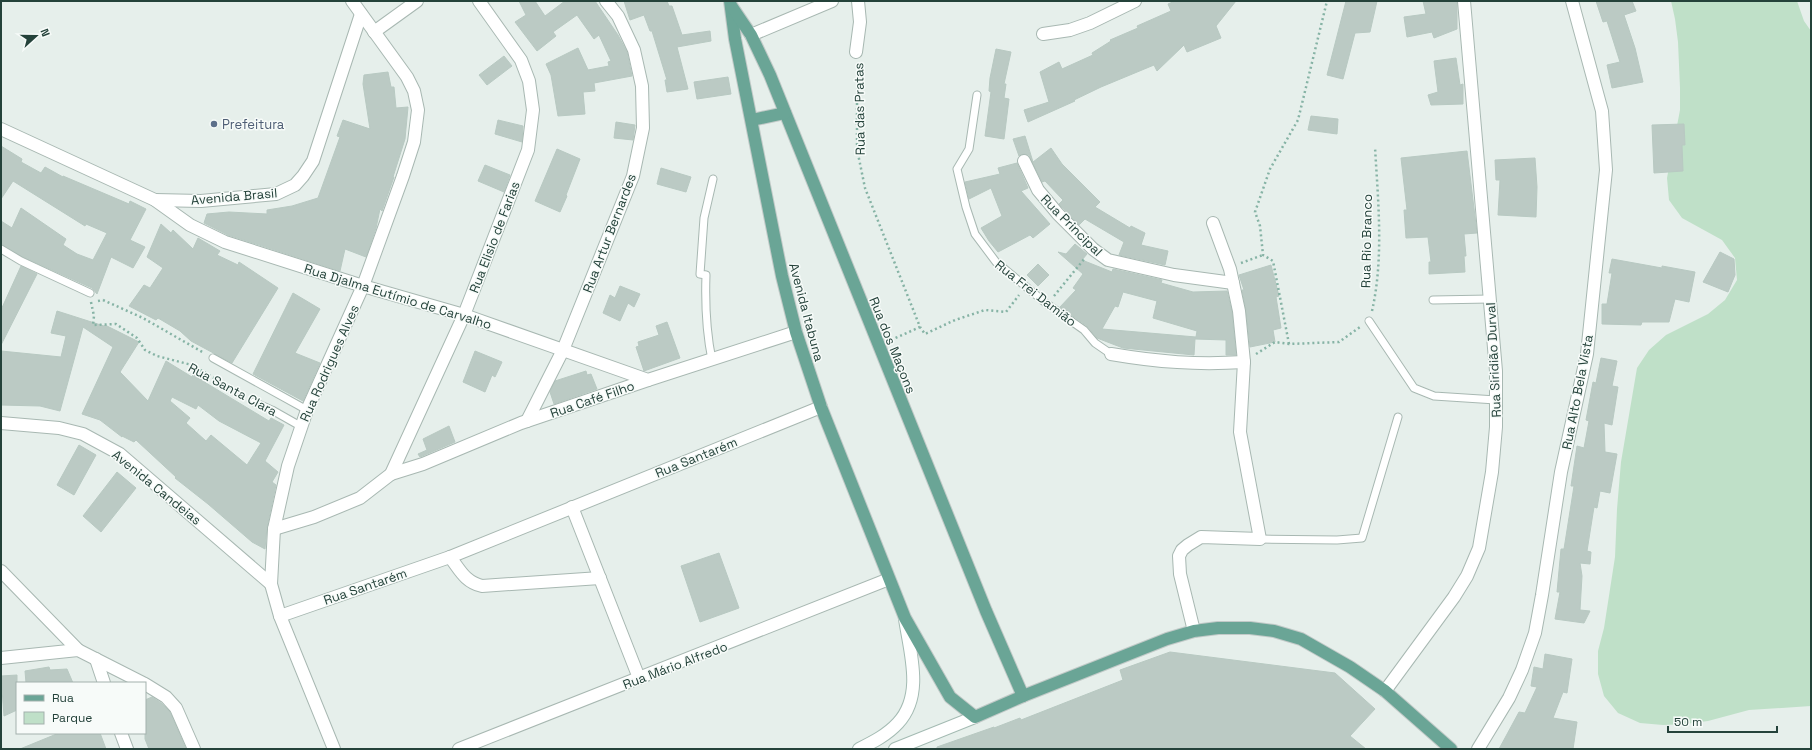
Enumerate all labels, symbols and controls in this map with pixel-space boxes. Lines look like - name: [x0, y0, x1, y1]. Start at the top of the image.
- north arrow: [16, 16, 56, 56]
- text: N: [37, 26, 53, 38]
- street label: Rua das Pratas: [850, 62, 869, 156]
- place label: Prefeitura: [222, 116, 285, 133]
- marker: Prefeitura: [209, 119, 219, 129]
- street label: Rua Artur Bernardes: [579, 171, 640, 295]
- street label: Rua Elisio de Farias: [465, 179, 524, 295]
- street label: Avenida Brasil: [190, 184, 278, 209]
- street label: Rua Principal: [1037, 191, 1106, 260]
- street label: Rua Rio Branco: [1357, 194, 1376, 288]
- street label: Rua Frei Damião: [992, 256, 1080, 330]
- street label: Rua Djalma Eutímio de Carvalho: [302, 260, 494, 333]
- street label: Avenida Itabuna: [785, 261, 828, 364]
- street label: Rua dos Maçons: [865, 294, 920, 396]
- street label: Rua Rodrigues Alves: [296, 302, 363, 424]
- street label: Rua Siridião Durval: [1482, 302, 1505, 418]
- street label: Rua Alto Bela Vista: [1558, 333, 1597, 451]
- street label: Rua Santa Clara: [185, 359, 281, 420]
- street label: Rua Café Filho: [548, 377, 637, 422]
- street label: Rua Santarém: [653, 433, 740, 482]
- street label: Avenida Candeias: [109, 446, 205, 529]
- street label: Rua Santarém: [321, 564, 409, 609]
- street label: Rua Mário Alfredo: [620, 638, 730, 693]
- legend: [16, 682, 146, 734]
- text: Rua: [52, 690, 74, 706]
- scale bar: [1668, 708, 1777, 734]
- text: Parque: [52, 710, 92, 726]
- text: 50 m: [1674, 714, 1702, 730]

